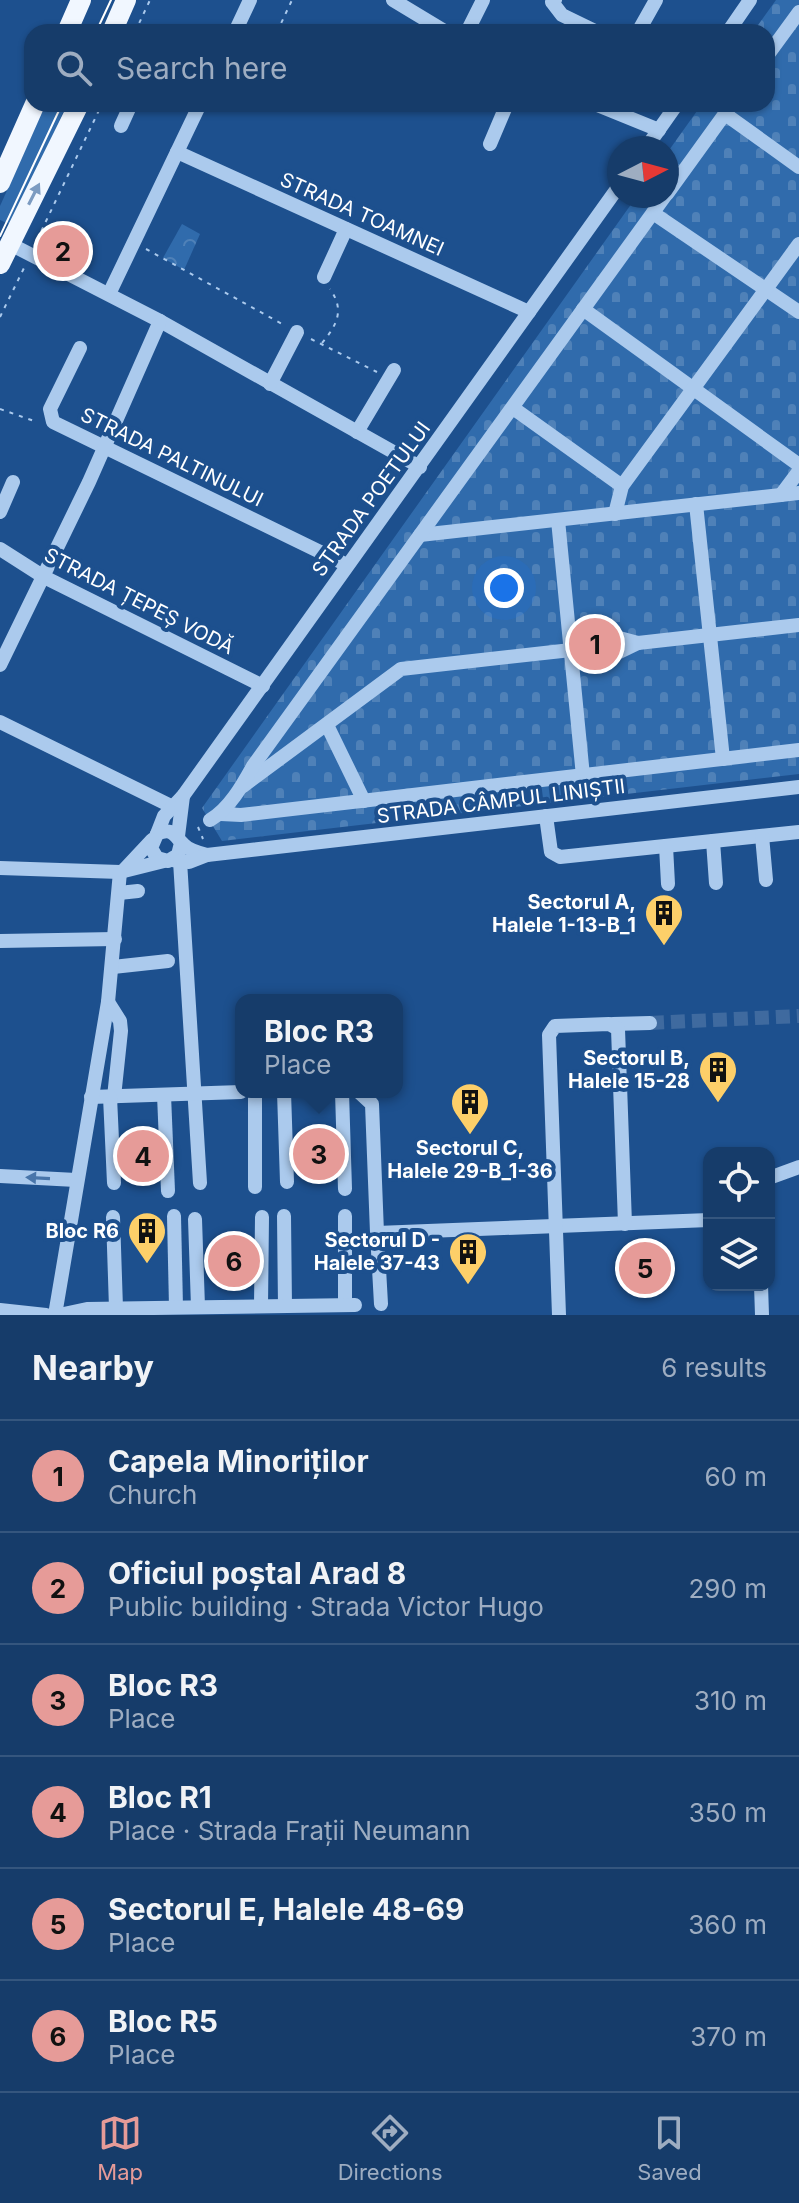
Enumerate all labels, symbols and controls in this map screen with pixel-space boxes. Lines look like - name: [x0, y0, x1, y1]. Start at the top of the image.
- search box: [24, 24, 775, 112]
- icon: search: [52, 46, 96, 90]
- text: Search here: [116, 50, 288, 86]
- north arrow: [607, 136, 679, 208]
- street label: STRADA TOAMNEI: [276, 167, 448, 261]
- one-way arrow: [27, 182, 40, 205]
- pin: 2: [37, 221, 89, 281]
- street label: STRADA PALTINULUI: [77, 402, 267, 512]
- street label: STRADA POETULUI: [307, 417, 435, 581]
- street label: STRADA ȚEPEȘ VODĂ: [40, 542, 239, 659]
- your location: [484, 568, 524, 608]
- pin: 1: [569, 614, 621, 674]
- street label: STRADA CÂMPUL LINIȘTII: [376, 774, 626, 828]
- place label: Sectorul A, Halele 1-13-B_1: [492, 890, 636, 937]
- building icon: Sectorul A, Halele 1-13-B_1: [643, 892, 685, 947]
- popup: [235, 994, 403, 1098]
- text: Bloc R3: [264, 1013, 374, 1049]
- place label: Sectorul B, Halele 15-28: [568, 1046, 690, 1093]
- text: Place: [264, 1049, 331, 1080]
- building icon: Sectorul B, Halele 15-28: [697, 1049, 739, 1104]
- building icon: Sectorul C, Halele 29-B_1-36: [449, 1081, 491, 1136]
- pin: 3: [293, 1124, 345, 1184]
- pin: 4: [117, 1126, 169, 1186]
- place label: Sectorul C, Halele 29-B_1-36: [387, 1136, 553, 1183]
- map controls: [703, 1147, 775, 1291]
- button: locate: [703, 1147, 775, 1219]
- one-way arrow: [25, 1171, 50, 1184]
- building icon: Bloc R6: [126, 1210, 168, 1265]
- place label: Bloc R6: [45, 1219, 119, 1243]
- button: layers: [703, 1219, 775, 1291]
- place label: Sectorul D - Halele 37-43: [314, 1228, 440, 1275]
- pin: 6: [208, 1231, 260, 1291]
- building icon: Sectorul D - Halele 37-43: [447, 1231, 489, 1286]
- pin: 5: [619, 1238, 671, 1298]
- text: Nearby: [32, 1347, 154, 1388]
- text: 6 results: [661, 1352, 767, 1383]
- text: Capela Minoriților: [108, 1443, 369, 1479]
- text: 1: [52, 1461, 64, 1492]
- text: 60 m: [704, 1461, 767, 1492]
- text: Church: [108, 1479, 197, 1510]
- text: Oficiul poștal Arad 8: [108, 1555, 406, 1591]
- text: 2: [50, 1573, 66, 1604]
- text: 290 m: [689, 1573, 767, 1604]
- text: Public building · Strada Victor Hugo: [108, 1591, 544, 1622]
- text: Bloc R3: [108, 1667, 218, 1703]
- text: 3: [50, 1685, 66, 1716]
- text: 310 m: [694, 1685, 767, 1716]
- text: Place: [108, 1703, 176, 1734]
- text: Bloc R1: [108, 1779, 212, 1815]
- text: 4: [49, 1797, 67, 1828]
- text: 350 m: [689, 1797, 767, 1828]
- text: Place · Strada Frații Neumann: [108, 1815, 471, 1846]
- text: Sectorul E, Halele 48-69: [108, 1891, 465, 1927]
- text: 5: [50, 1909, 66, 1940]
- text: 360 m: [688, 1909, 767, 1940]
- text: Place: [108, 1927, 176, 1958]
- text: Bloc R5: [108, 2003, 218, 2039]
- text: 6: [50, 2021, 66, 2052]
- text: 370 m: [690, 2021, 767, 2052]
- text: Place: [108, 2039, 176, 2070]
- tab: Map: [97, 2111, 143, 2185]
- tab: Directions: [338, 2111, 443, 2185]
- tab: Saved: [637, 2111, 702, 2185]

